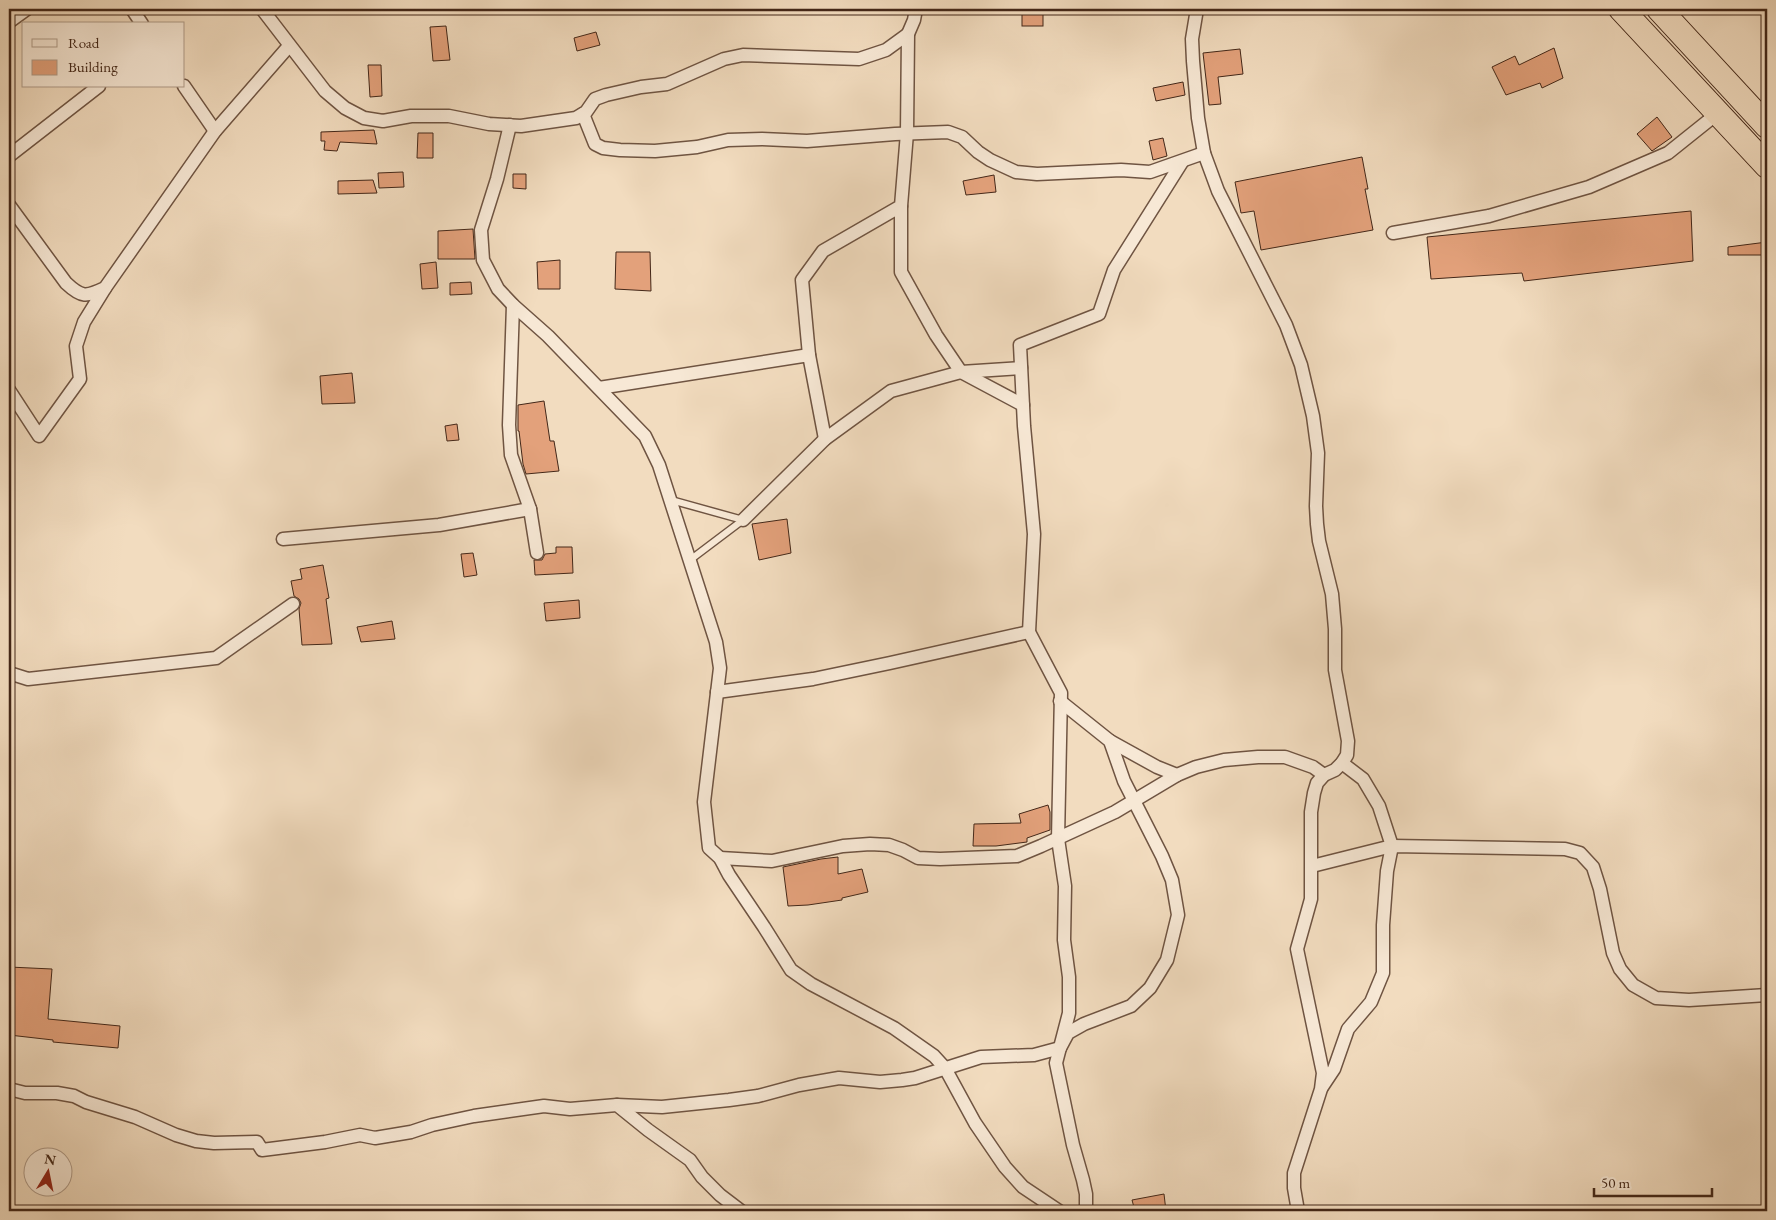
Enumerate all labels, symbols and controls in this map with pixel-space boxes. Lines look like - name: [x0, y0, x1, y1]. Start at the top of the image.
- legend: [22, 22, 185, 88]
- text: Road: [68, 33, 100, 52]
- text: Building: [68, 57, 118, 76]
- north arrow: [22, 1148, 72, 1198]
- text: N: [43, 1149, 58, 1169]
- scale bar: [1594, 1165, 1711, 1197]
- text: 50 m: [1601, 1173, 1630, 1192]

